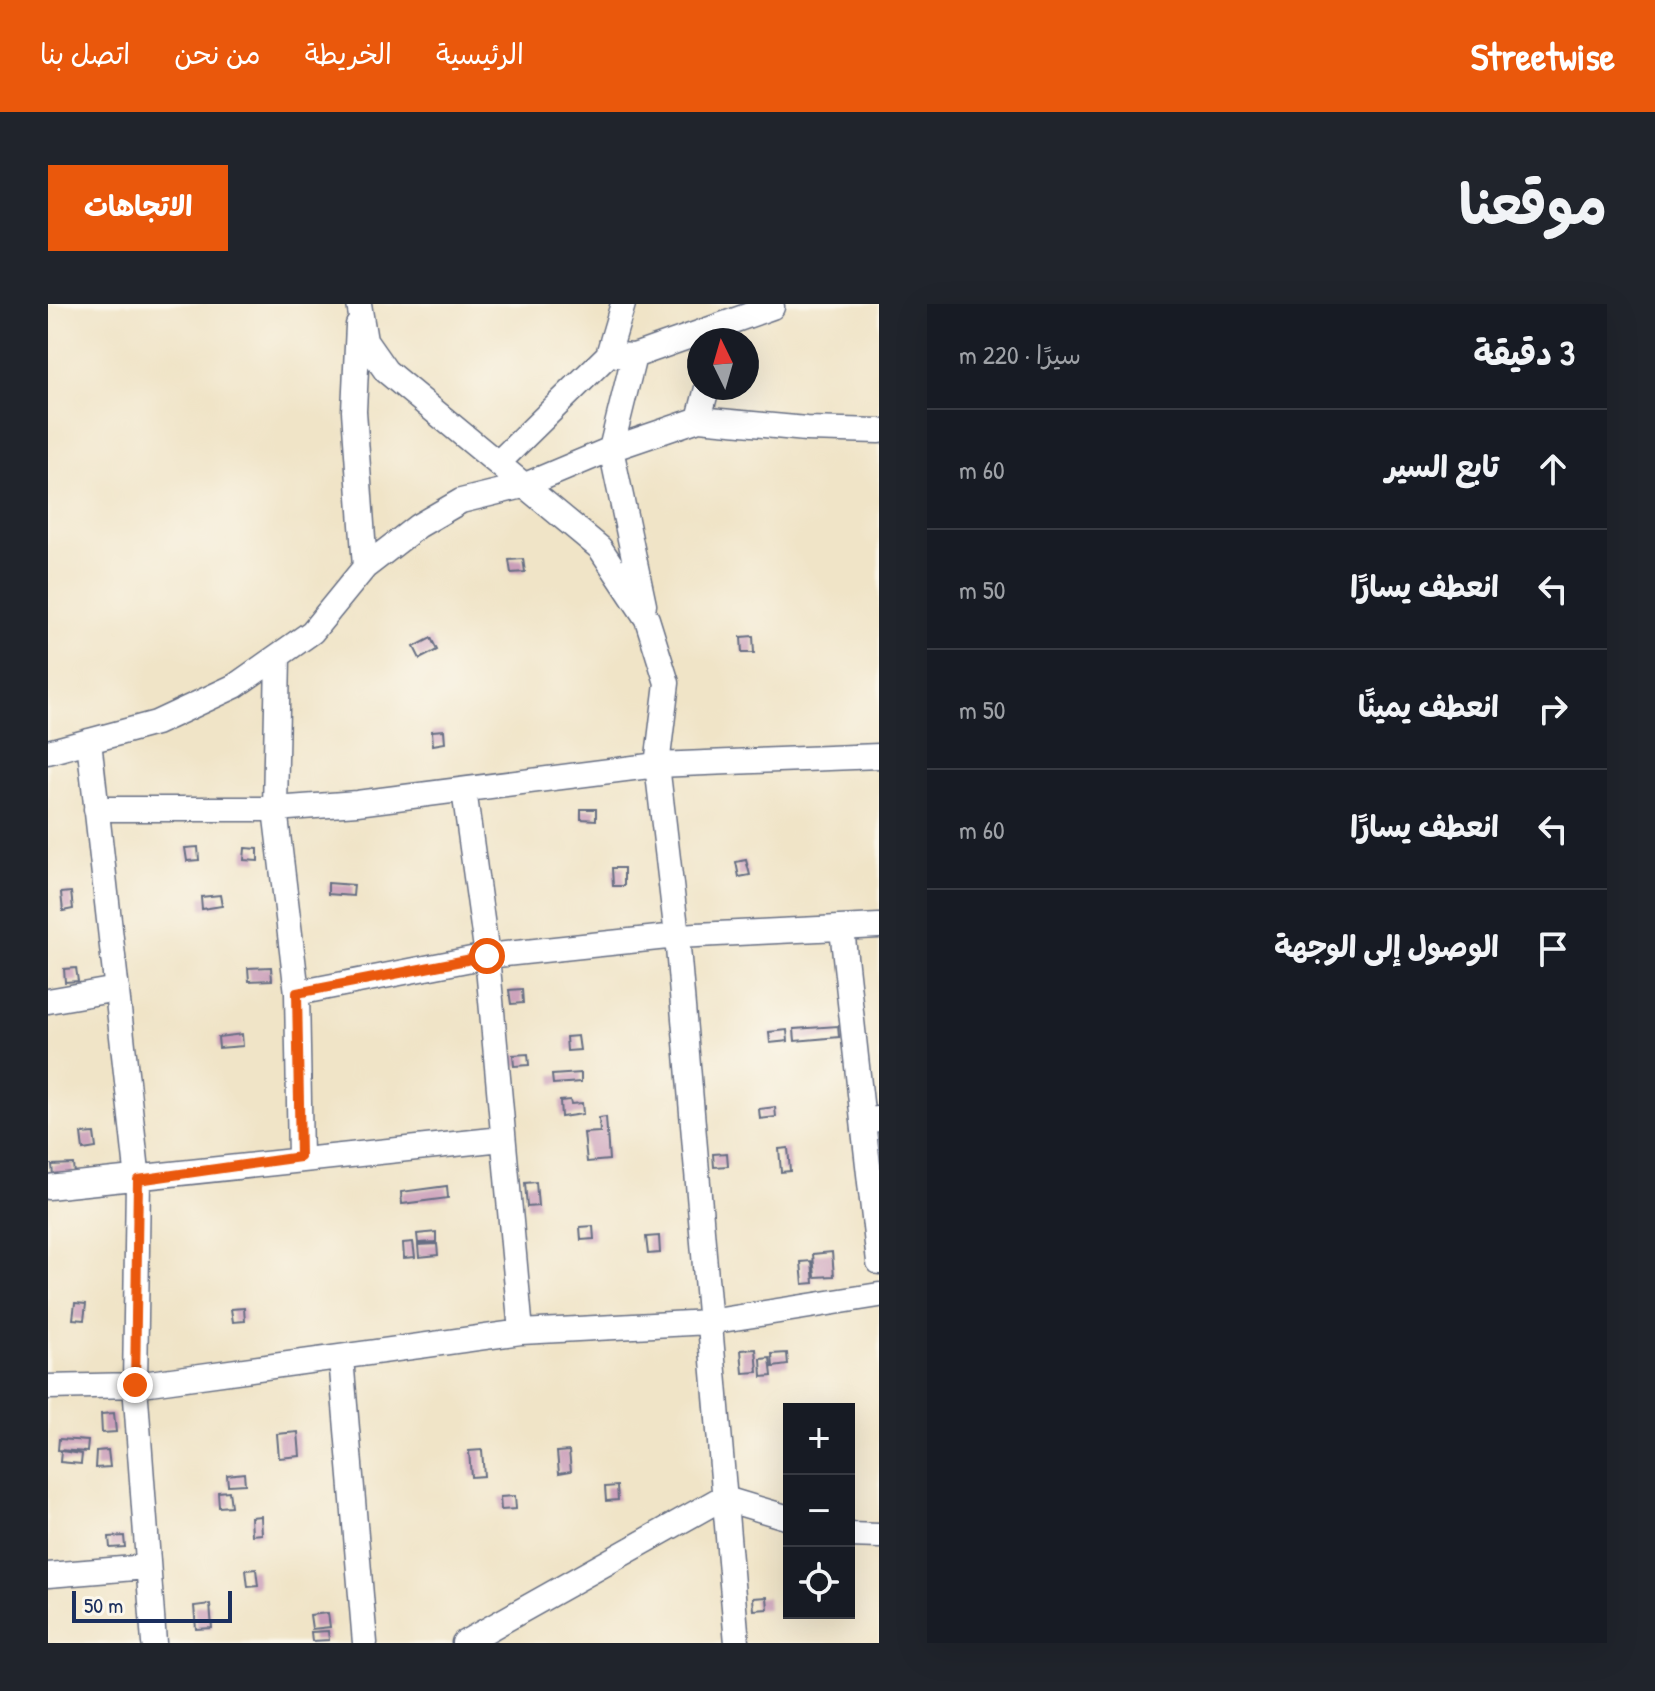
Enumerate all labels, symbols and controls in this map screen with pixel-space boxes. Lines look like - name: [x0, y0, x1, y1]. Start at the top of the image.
- text: Streetwise: [1471, 30, 1615, 82]
- text: اتصل بنا: [40, 35, 130, 73]
- text: من نحن: [174, 35, 261, 73]
- text: الخريطة: [305, 35, 392, 73]
- text: الرئيسية: [436, 35, 524, 73]
- button: الاتجاهات: [48, 165, 228, 251]
- text: موقعنا: [1459, 166, 1607, 241]
- north arrow: [687, 328, 759, 400]
- text: 3 دقيقة: [1474, 330, 1575, 376]
- text: سيرًا · 220 m: [959, 337, 1081, 372]
- text: تابع السير: [1385, 446, 1499, 486]
- icon: ahead: [1531, 447, 1575, 491]
- text: 60 m: [959, 452, 1005, 487]
- text: انعطف يسارًا: [1350, 566, 1499, 606]
- icon: left: [1531, 567, 1575, 611]
- text: 50 m: [959, 572, 1005, 607]
- text: انعطف يمينًا: [1358, 686, 1499, 726]
- icon: right: [1531, 687, 1575, 731]
- text: 50 m: [959, 692, 1005, 727]
- text: انعطف يسارًا: [1350, 806, 1499, 846]
- icon: left: [1531, 807, 1575, 851]
- text: 60 m: [959, 812, 1005, 847]
- text: الوصول إلى الوجهة: [1274, 926, 1499, 966]
- icon: arrive: [1531, 927, 1575, 971]
- route start: [469, 938, 505, 974]
- route end: [117, 1367, 153, 1403]
- map controls: [783, 1403, 855, 1619]
- button: +: [783, 1403, 855, 1475]
- button: −: [783, 1475, 855, 1547]
- button: locate: [783, 1547, 855, 1619]
- scale bar: [72, 1587, 232, 1623]
- text: 50 m: [84, 1590, 123, 1620]

